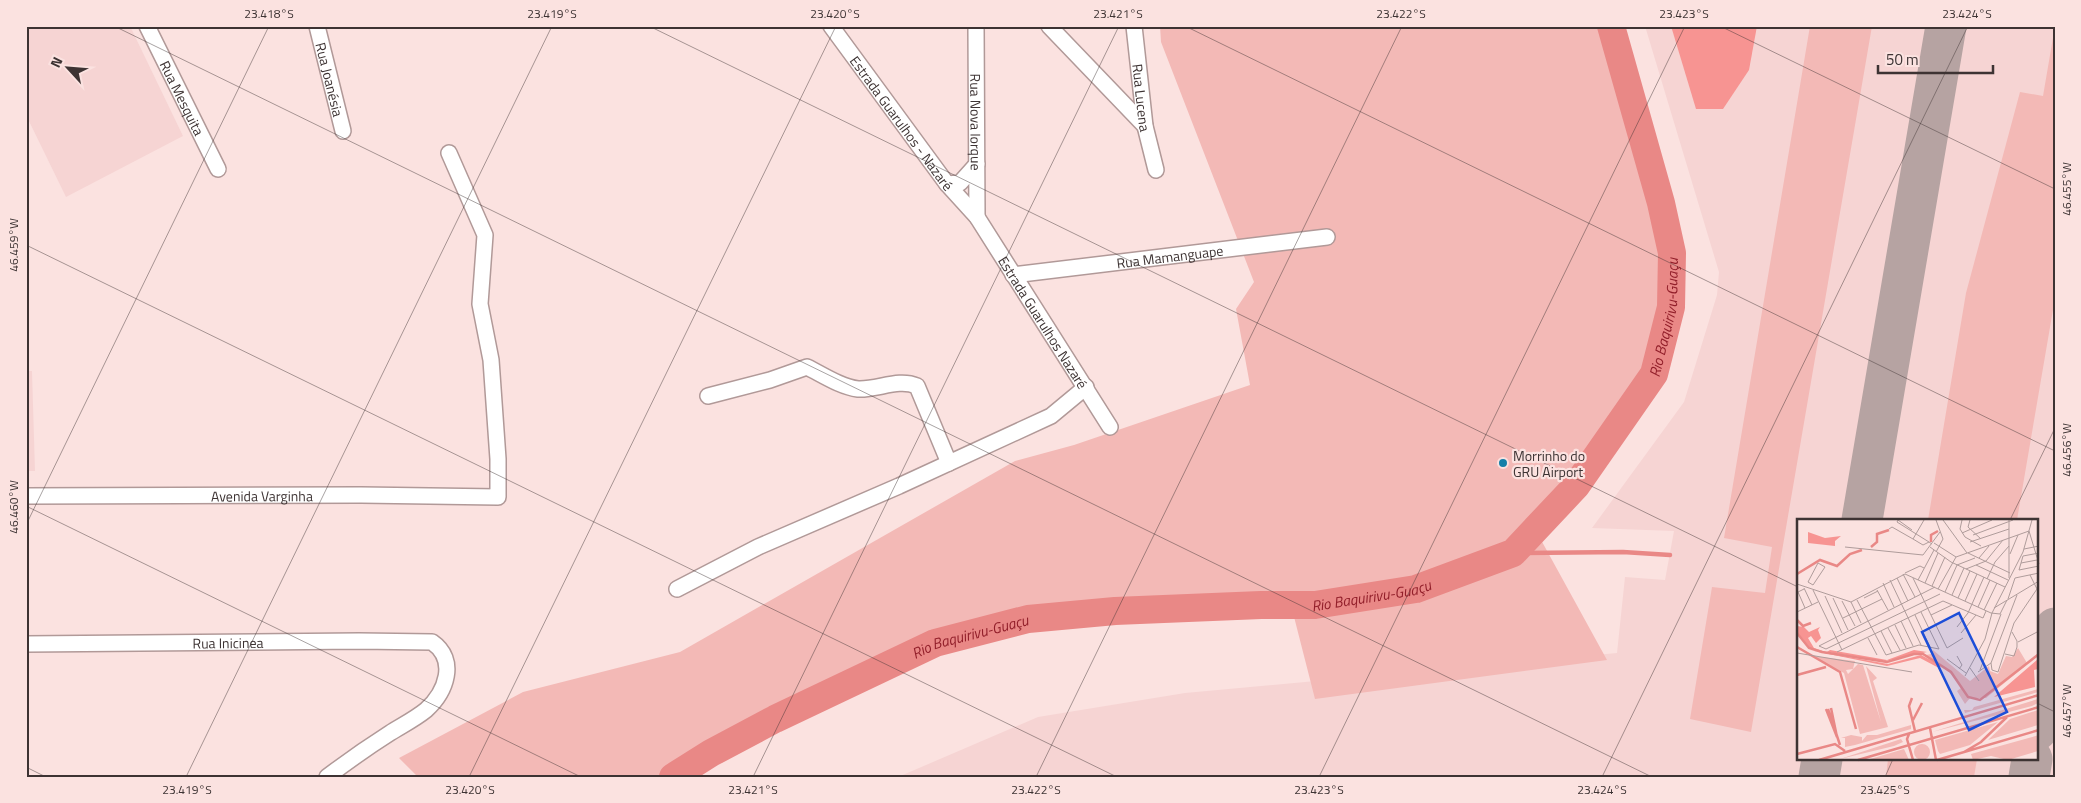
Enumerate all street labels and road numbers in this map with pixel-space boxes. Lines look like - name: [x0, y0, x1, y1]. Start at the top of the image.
- street label: Rua Joanésia: [311, 40, 350, 119]
- street label: Estrada Guarulhos - Nazaré: [845, 51, 958, 195]
- street label: Rua Mesquita: [155, 57, 210, 139]
- street label: Rua Lucena: [1128, 63, 1156, 134]
- street label: Rua Nova Iorque: [966, 73, 987, 171]
- street label: Rua Mamanguape: [1115, 239, 1224, 273]
- street label: Estrada Guarulhos Nazaré: [994, 252, 1093, 393]
- street label: Avenida Varginha: [211, 485, 313, 506]
- street label: Rua Inicinea: [192, 631, 264, 653]

